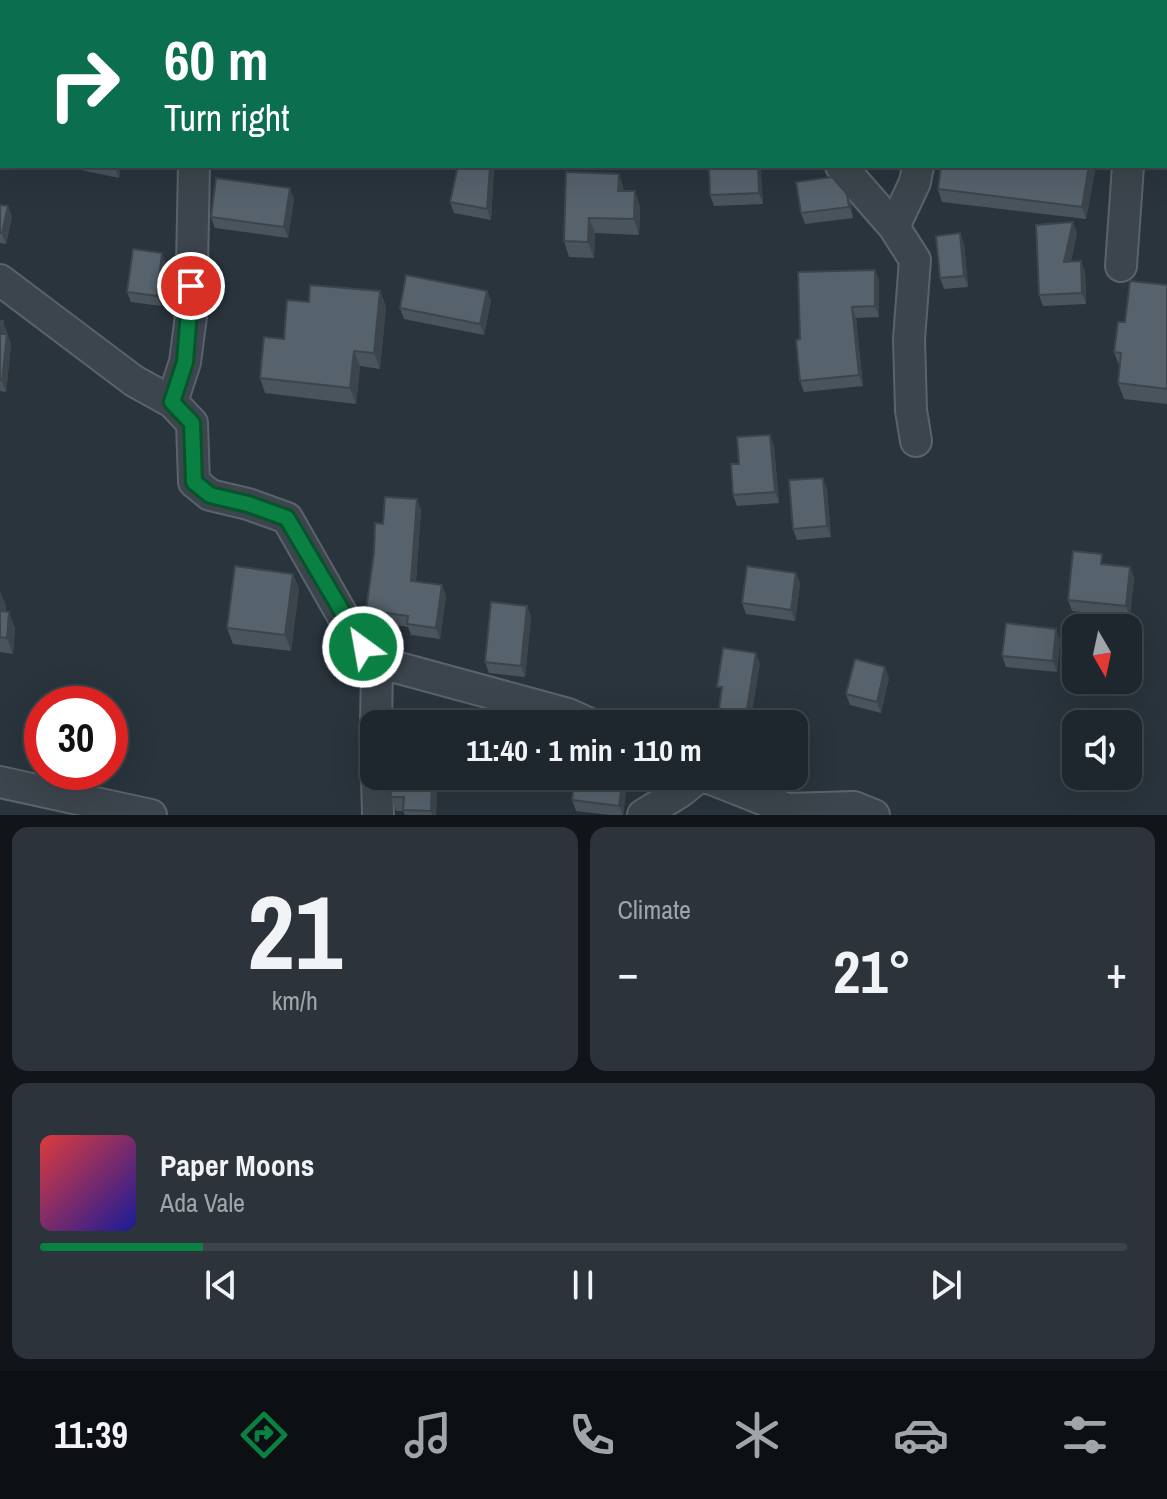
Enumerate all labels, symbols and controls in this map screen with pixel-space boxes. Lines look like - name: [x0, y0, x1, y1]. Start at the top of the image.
- text: 60 m: [164, 22, 269, 97]
- icon: right: [32, 32, 136, 136]
- text: Turn right: [164, 94, 289, 142]
- pin: [157, 252, 225, 320]
- icon: arrive: [169, 264, 213, 308]
- position arrow: [321, 605, 405, 689]
- north arrow: [1062, 614, 1142, 694]
- map controls: [1062, 614, 1142, 790]
- speed limit sign: 30: [24, 686, 128, 790]
- button: sound: [1062, 710, 1142, 790]
- text: 11:40 · 1 min · 110 m: [466, 730, 702, 770]
- text: 21: [247, 861, 342, 1001]
- text: Climate: [618, 892, 691, 927]
- text: 21°: [833, 931, 912, 1012]
- text: −: [618, 942, 639, 1002]
- text: +: [1106, 942, 1127, 1002]
- text: km/h: [272, 983, 318, 1018]
- text: Paper Moons: [160, 1145, 314, 1185]
- text: Ada Vale: [160, 1185, 245, 1220]
- icon: previous: [199, 1263, 243, 1307]
- icon: pause: [561, 1263, 605, 1307]
- icon: next: [924, 1263, 968, 1307]
- icon: directions: [236, 1407, 292, 1463]
- icon: music: [400, 1407, 456, 1463]
- icon: phone: [564, 1407, 620, 1463]
- icon: climate: [729, 1407, 785, 1463]
- icon: car: [893, 1407, 949, 1463]
- icon: filters: [1057, 1407, 1113, 1463]
- text: 11:39: [54, 1411, 128, 1459]

